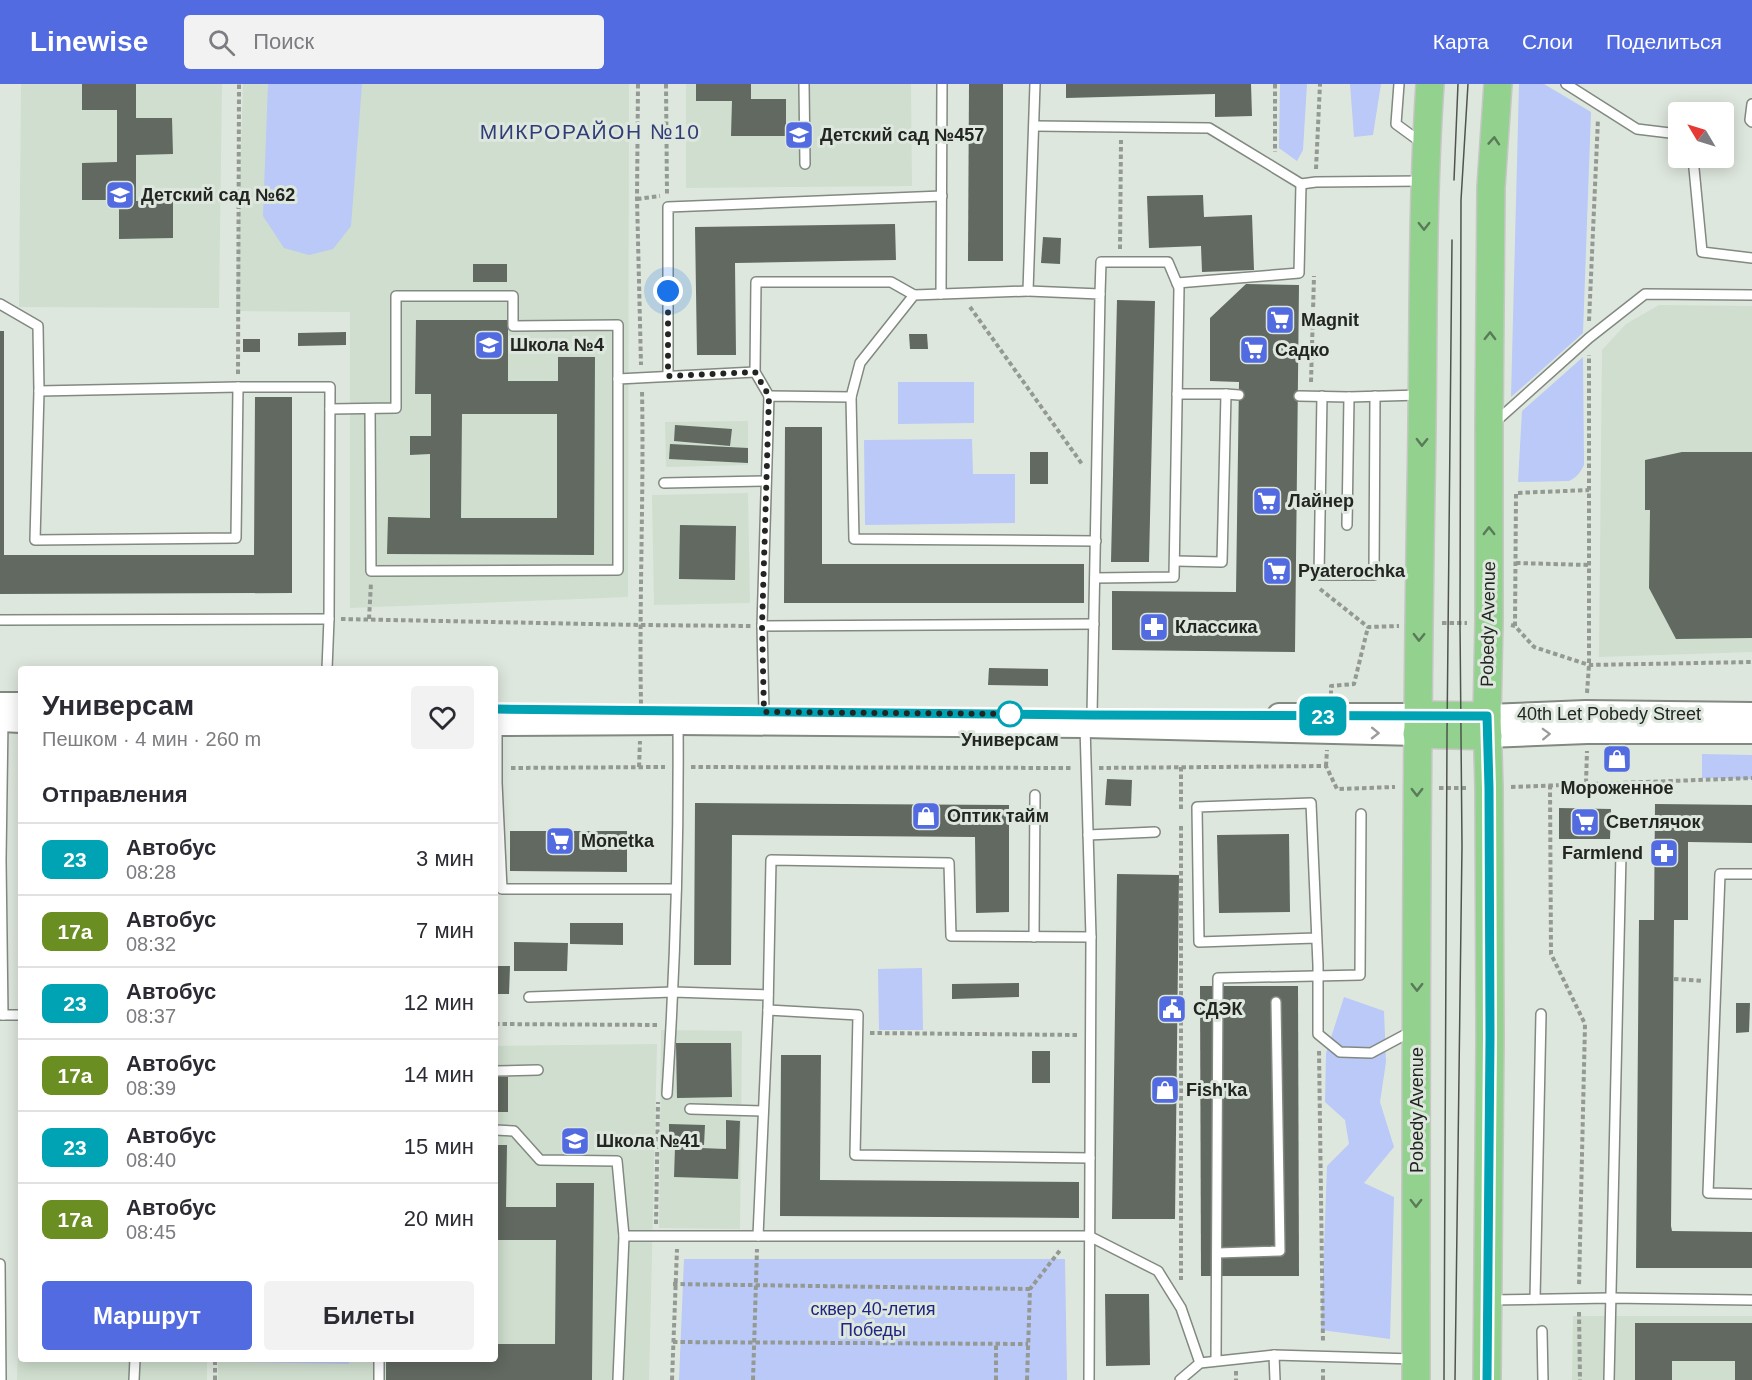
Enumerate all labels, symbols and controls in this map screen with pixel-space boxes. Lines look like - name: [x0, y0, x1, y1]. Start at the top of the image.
- search box: [184, 15, 604, 69]
- text: Linewise: [30, 26, 148, 57]
- icon: search: [205, 26, 238, 59]
- text: Поиск: [253, 29, 314, 54]
- text: Карта: [1433, 30, 1489, 53]
- text: Слои: [1522, 30, 1573, 53]
- text: Поделиться: [1606, 30, 1722, 53]
- north arrow: [1668, 102, 1734, 168]
- map controls: [1668, 102, 1734, 168]
- school or university icon: Детский сад №457: [783, 119, 815, 151]
- district label: МИКРОРАЙОН №10: [480, 120, 700, 143]
- place label: Детский сад №457: [820, 125, 984, 145]
- one-way arrow: [1487, 137, 1500, 146]
- school or university icon: Детский сад №62: [104, 179, 136, 211]
- place label: Детский сад №62: [141, 185, 295, 205]
- one-way arrow: [1418, 222, 1430, 231]
- your location: [653, 276, 683, 306]
- supermarket icon: Magnit: [1264, 304, 1296, 336]
- place label: Magnit: [1301, 310, 1359, 330]
- school or university icon: Школа №4: [473, 329, 505, 361]
- one-way arrow: [1484, 332, 1496, 341]
- supermarket icon: Садко: [1238, 334, 1270, 366]
- place label: Школа №4: [510, 335, 604, 355]
- place label: Садко: [1275, 340, 1329, 360]
- one-way arrow: [1416, 438, 1428, 447]
- supermarket icon: Лайнер: [1251, 485, 1283, 517]
- place label: Лайнер: [1288, 491, 1354, 511]
- one-way arrow: [1483, 527, 1495, 536]
- supermarket icon: Pyaterochka: [1261, 555, 1293, 587]
- place label: Pyaterochka: [1298, 561, 1406, 581]
- street label: Pobedy Avenue: [1477, 561, 1499, 687]
- pharmacy icon: Классика: [1138, 611, 1170, 643]
- place label: Классика: [1175, 617, 1259, 637]
- one-way arrow: [1412, 633, 1425, 642]
- button: heart: [411, 686, 474, 749]
- text: Универсам: [42, 690, 194, 721]
- line badge: 23: [1296, 696, 1350, 736]
- marker: Универсам: [997, 701, 1023, 727]
- street label: 40th Let Pobedy Street: [1517, 704, 1701, 724]
- text: 23: [1311, 705, 1335, 728]
- one-way arrow: [1370, 727, 1379, 739]
- one-way arrow: [1542, 727, 1551, 740]
- text: Пешком · 4 мин · 260 m: [42, 728, 261, 750]
- place label: Универсам: [961, 730, 1059, 750]
- shop icon: Мороженное: [1601, 743, 1633, 775]
- place label: Мороженное: [1560, 778, 1674, 798]
- text: Отправления: [42, 782, 188, 807]
- one-way arrow: [1411, 788, 1423, 797]
- shop icon: Оптик тайм: [910, 800, 942, 832]
- place label: Оптик тайм: [947, 806, 1049, 826]
- supermarket icon: Светлячок: [1569, 806, 1601, 838]
- place label: Светлячок: [1606, 812, 1702, 832]
- supermarket icon: Monetka: [544, 825, 576, 857]
- place label: Monetka: [581, 831, 655, 851]
- text: Автобус: [126, 835, 216, 860]
- pharmacy icon: Farmlend: [1648, 837, 1680, 869]
- place label: Farmlend: [1562, 843, 1643, 863]
- text: 3 мин: [416, 846, 474, 871]
- text: 23: [63, 848, 87, 871]
- text: 08:28: [126, 861, 176, 883]
- text: Автобус: [126, 907, 216, 932]
- text: 7 мин: [416, 918, 474, 943]
- text: 17a: [57, 920, 93, 943]
- text: 08:32: [126, 933, 176, 955]
- text: Автобус: [126, 979, 216, 1004]
- one-way arrow: [1411, 983, 1423, 992]
- text: 12 мин: [404, 990, 474, 1015]
- text: 23: [63, 992, 87, 1015]
- public building icon: СДЭК: [1156, 993, 1188, 1025]
- place label: СДЭК: [1193, 999, 1243, 1019]
- text: 08:37: [126, 1005, 176, 1027]
- street label: Pobedy Avenue: [1407, 1047, 1427, 1173]
- text: Автобус: [126, 1051, 216, 1076]
- text: 14 мин: [404, 1062, 474, 1087]
- text: 17a: [57, 1064, 93, 1087]
- shop icon: Fish'ka: [1149, 1074, 1181, 1106]
- text: 08:39: [126, 1077, 176, 1099]
- place label: Fish'ka: [1186, 1080, 1248, 1100]
- text: Автобус: [126, 1123, 216, 1148]
- school or university icon: Школа №41: [559, 1125, 591, 1157]
- place label: Школа №41: [596, 1131, 700, 1151]
- text: 15 мин: [404, 1134, 474, 1159]
- text: 23: [63, 1136, 87, 1159]
- text: 08:40: [126, 1149, 176, 1171]
- text: Автобус: [126, 1195, 216, 1220]
- one-way arrow: [1410, 1199, 1422, 1208]
- text: 20 мин: [404, 1206, 474, 1231]
- text: 17a: [57, 1208, 93, 1231]
- text: 08:45: [126, 1221, 176, 1243]
- button: Маршрут: [42, 1281, 252, 1350]
- button: Билеты: [264, 1281, 474, 1350]
- park label: сквер 40-летия Победы: [810, 1299, 936, 1340]

